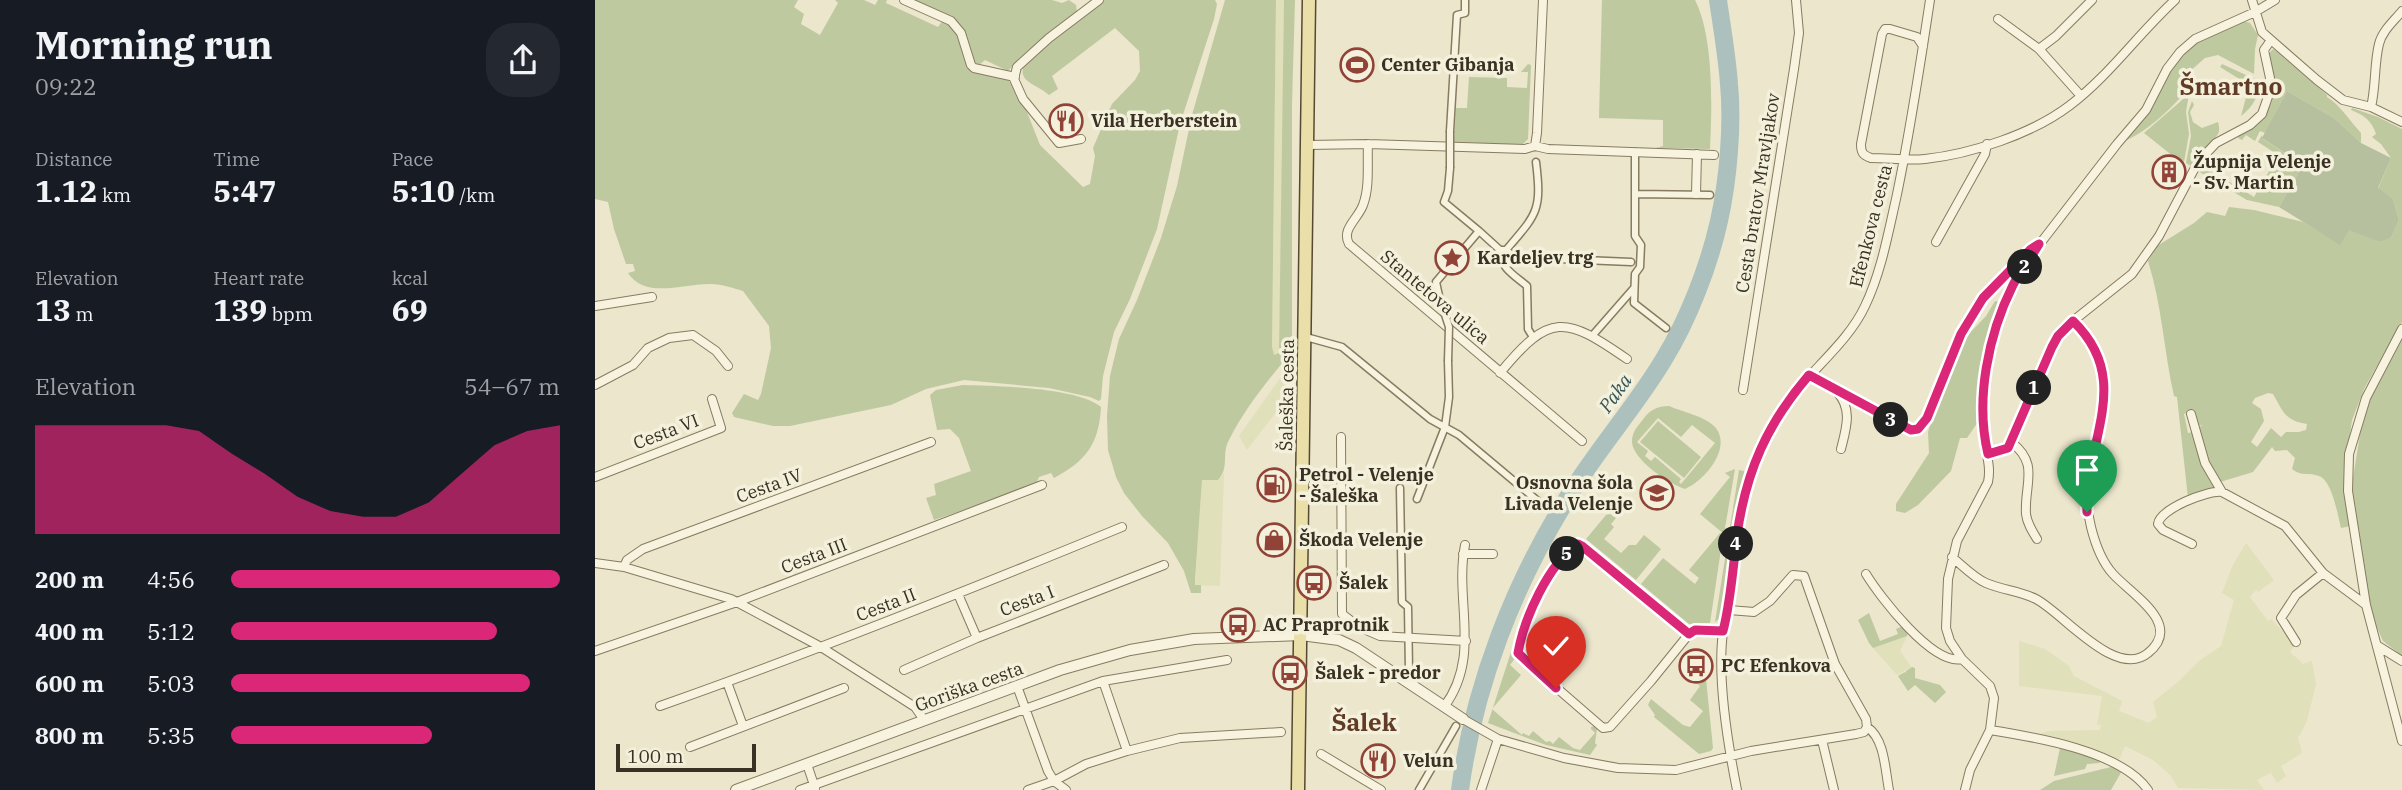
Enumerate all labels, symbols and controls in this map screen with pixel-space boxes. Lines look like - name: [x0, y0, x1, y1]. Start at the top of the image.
- text: Morning run: [35, 20, 273, 69]
- button: share: [486, 23, 560, 97]
- sports icon: Center Gibanja: [1338, 46, 1376, 84]
- place label: Center Gibanja: [1381, 53, 1515, 76]
- district label: Šmartno: [2180, 70, 2282, 102]
- text: 09:22: [35, 71, 97, 101]
- street label: Cesta bratov Mravljakov: [1730, 91, 1785, 295]
- restaurant icon: Vila Herberstein: [1047, 102, 1085, 140]
- place label: Vila Herberstein: [1091, 109, 1238, 132]
- text: Distance: [35, 147, 113, 171]
- text: Time: [213, 147, 260, 171]
- text: Pace: [392, 147, 433, 171]
- place label: Župnija Velenje - Sv. Martin: [2193, 150, 2331, 194]
- building icon: Župnija Velenje - Sv. Martin: [2150, 153, 2188, 191]
- street label: Efenkova cesta: [1844, 162, 1897, 290]
- text: 1.12: [35, 171, 97, 210]
- text: 5:47: [213, 171, 276, 210]
- text: 5:10: [392, 171, 455, 210]
- text: km: [97, 183, 131, 207]
- text: /km: [455, 183, 495, 207]
- place icon: Kardeljev trg: [1433, 239, 1471, 277]
- street label: Stantetova ulica: [1376, 244, 1495, 349]
- place label: Kardeljev trg: [1477, 246, 1594, 269]
- pin: 2: [2007, 250, 2043, 284]
- text: 2: [2019, 254, 2030, 278]
- text: Elevation: [35, 266, 119, 290]
- text: Heart rate: [213, 266, 304, 290]
- text: kcal: [392, 266, 428, 290]
- text: 13: [35, 290, 71, 329]
- text: 139: [213, 290, 267, 329]
- text: 69: [392, 290, 428, 329]
- text: m: [71, 302, 94, 326]
- text: bpm: [267, 302, 313, 326]
- street label: Šaleška cesta: [1273, 338, 1299, 451]
- water label: Paka: [1593, 369, 1637, 418]
- pin: 1: [2017, 370, 2051, 406]
- text: Elevation: [35, 371, 136, 401]
- text: 54–67 m: [464, 371, 560, 401]
- text: 1: [2028, 375, 2039, 399]
- pin: 3: [1873, 402, 1909, 438]
- text: 3: [1885, 407, 1896, 431]
- street label: Cesta VI: [630, 409, 702, 455]
- pin: [2057, 440, 2117, 512]
- icon: arrive: [2068, 451, 2106, 489]
- street label: Cesta IV: [733, 463, 805, 508]
- place label: Petrol - Velenje - Šaleška: [1299, 463, 1434, 507]
- fuel station icon: Petrol - Velenje - Šaleška: [1255, 466, 1293, 504]
- place label: Osnovna šola Livada Velenje: [1504, 471, 1633, 515]
- school or university icon: Osnovna šola Livada Velenje: [1638, 474, 1676, 512]
- shop icon: Škoda Velenje: [1255, 521, 1293, 559]
- pin: 4: [1719, 526, 1753, 562]
- place label: Škoda Velenje: [1299, 528, 1423, 551]
- text: 4: [1730, 531, 1741, 555]
- street label: Cesta III: [778, 532, 850, 579]
- pin: 5: [1549, 536, 1585, 572]
- text: 5: [1561, 541, 1572, 565]
- text: 200 m: [35, 564, 104, 594]
- text: 4:56: [147, 564, 195, 594]
- bus stop icon: Šalek: [1295, 564, 1333, 602]
- place label: Šalek: [1339, 571, 1389, 594]
- street label: Cesta I: [996, 580, 1057, 621]
- street label: Cesta II: [852, 583, 919, 626]
- bus stop icon: AC Praprotnik: [1219, 606, 1257, 644]
- place label: AC Praprotnik: [1263, 613, 1390, 636]
- text: 400 m: [35, 616, 104, 646]
- text: 5:12: [147, 616, 195, 646]
- pin: [1526, 616, 1586, 688]
- icon: check: [1537, 627, 1575, 665]
- bus stop icon: PC Efenkova: [1677, 647, 1715, 685]
- bus stop icon: Šalek - predor: [1271, 654, 1309, 692]
- place label: PC Efenkova: [1721, 654, 1831, 677]
- street label: Goriška cesta: [911, 656, 1026, 717]
- place label: Šalek - predor: [1315, 661, 1441, 684]
- text: 600 m: [35, 668, 104, 698]
- text: 5:03: [147, 668, 195, 698]
- district label: Šalek: [1331, 706, 1397, 738]
- text: 800 m: [35, 720, 104, 750]
- text: 5:35: [147, 720, 195, 750]
- scale bar: [616, 741, 756, 773]
- restaurant icon: Velun: [1359, 742, 1397, 780]
- text: 100 m: [627, 744, 684, 768]
- place label: Velun: [1403, 749, 1454, 772]

